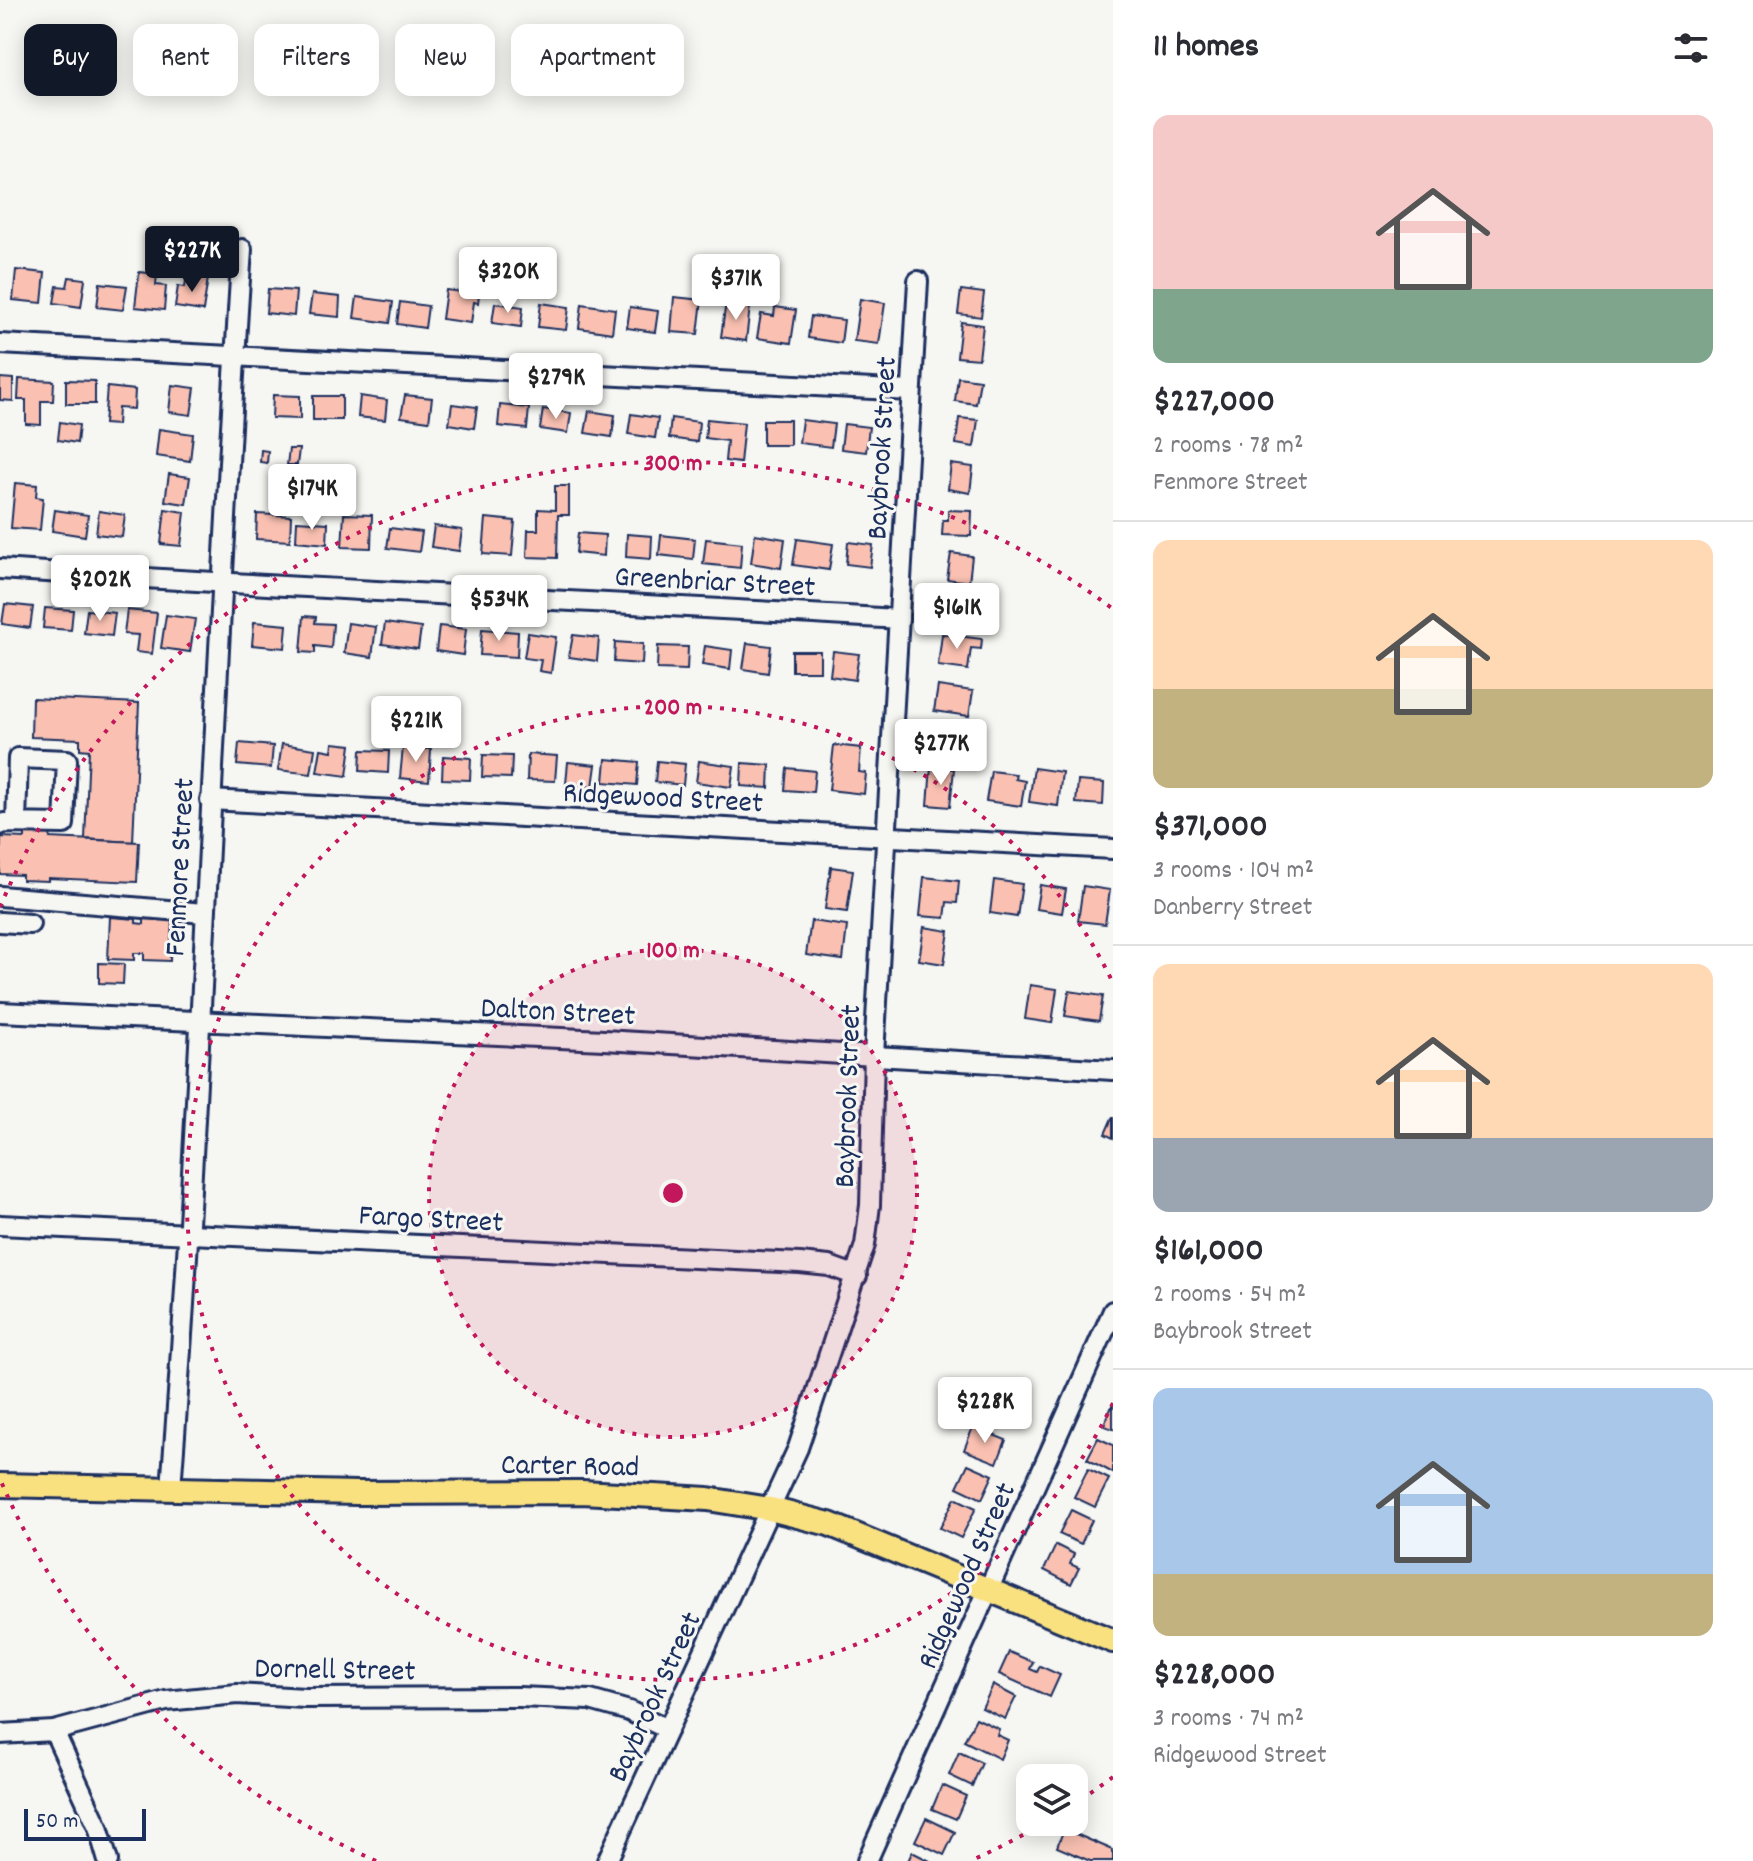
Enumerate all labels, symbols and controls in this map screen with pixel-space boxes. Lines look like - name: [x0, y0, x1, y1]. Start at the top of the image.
- chip: Buy: [24, 24, 117, 96]
- chip: Rent: [133, 24, 238, 96]
- chip: Filters: [254, 24, 379, 96]
- chip: New: [395, 24, 495, 96]
- chip: Apartment: [511, 24, 684, 96]
- text: 11 homes: [1153, 24, 1259, 73]
- icon: filters: [1669, 26, 1713, 70]
- icon: home: [1361, 167, 1505, 311]
- pin: $227K: [136, 226, 248, 294]
- text: $227K: [163, 233, 221, 270]
- pin: $320K: [452, 247, 564, 315]
- text: $320K: [477, 254, 539, 291]
- pin: $371K: [680, 254, 792, 322]
- text: $371K: [710, 261, 762, 298]
- pin: $279K: [500, 353, 612, 421]
- street label: Baybrook Street: [858, 356, 911, 541]
- text: $279K: [527, 360, 585, 397]
- text: $227,000: [1153, 379, 1275, 428]
- text: 2 rooms · 78 m²: [1153, 428, 1303, 465]
- text: 300 m: [644, 448, 702, 482]
- pin: $174K: [256, 464, 368, 532]
- text: Fenmore Street: [1153, 465, 1308, 502]
- text: $174K: [286, 471, 338, 508]
- pin: $202K: [44, 555, 156, 623]
- street label: Greenbriar Street: [613, 558, 816, 611]
- text: $202K: [69, 562, 131, 599]
- pin: $534K: [443, 575, 555, 643]
- text: $534K: [469, 582, 529, 619]
- pin: $161K: [901, 583, 1013, 651]
- text: $161K: [932, 590, 982, 627]
- icon: home: [1361, 592, 1505, 736]
- text: 200 m: [644, 692, 702, 726]
- pin: $221K: [360, 696, 472, 764]
- text: $221K: [389, 703, 443, 740]
- pin: $277K: [885, 719, 997, 787]
- text: $277K: [913, 726, 969, 763]
- street label: Ridgewood Street: [562, 774, 764, 827]
- street label: Fenmore Street: [156, 777, 209, 957]
- text: $371,000: [1153, 804, 1268, 853]
- text: 3 rooms · 104 m²: [1153, 853, 1314, 890]
- text: Danberry Street: [1153, 890, 1312, 927]
- text: 100 m: [646, 935, 700, 969]
- street label: Dalton Street: [479, 989, 636, 1040]
- street label: Baybrook Street: [826, 1004, 875, 1189]
- icon: home: [1361, 1016, 1505, 1160]
- centre of rings: [659, 1179, 687, 1207]
- street label: Fargo Street: [357, 1196, 504, 1247]
- text: $161,000: [1153, 1228, 1264, 1277]
- text: 2 rooms · 54 m²: [1153, 1277, 1306, 1314]
- text: Baybrook Street: [1153, 1314, 1312, 1351]
- pin: $228K: [929, 1377, 1041, 1445]
- text: $228K: [956, 1384, 1014, 1421]
- icon: home: [1361, 1440, 1505, 1584]
- street label: Carter Road: [500, 1446, 639, 1491]
- street label: Ridgewood Street: [909, 1477, 1030, 1677]
- street label: Baybrook Street: [599, 1606, 715, 1790]
- street label: Dornell Street: [254, 1650, 416, 1695]
- text: $228,000: [1153, 1652, 1276, 1701]
- text: 3 rooms · 74 m²: [1153, 1701, 1304, 1738]
- text: Ridgewood Street: [1153, 1738, 1327, 1775]
- map controls: [1016, 1764, 1088, 1836]
- button: layers: [1016, 1764, 1088, 1836]
- scale bar: [24, 1805, 146, 1841]
- text: 50 m: [36, 1807, 78, 1838]

